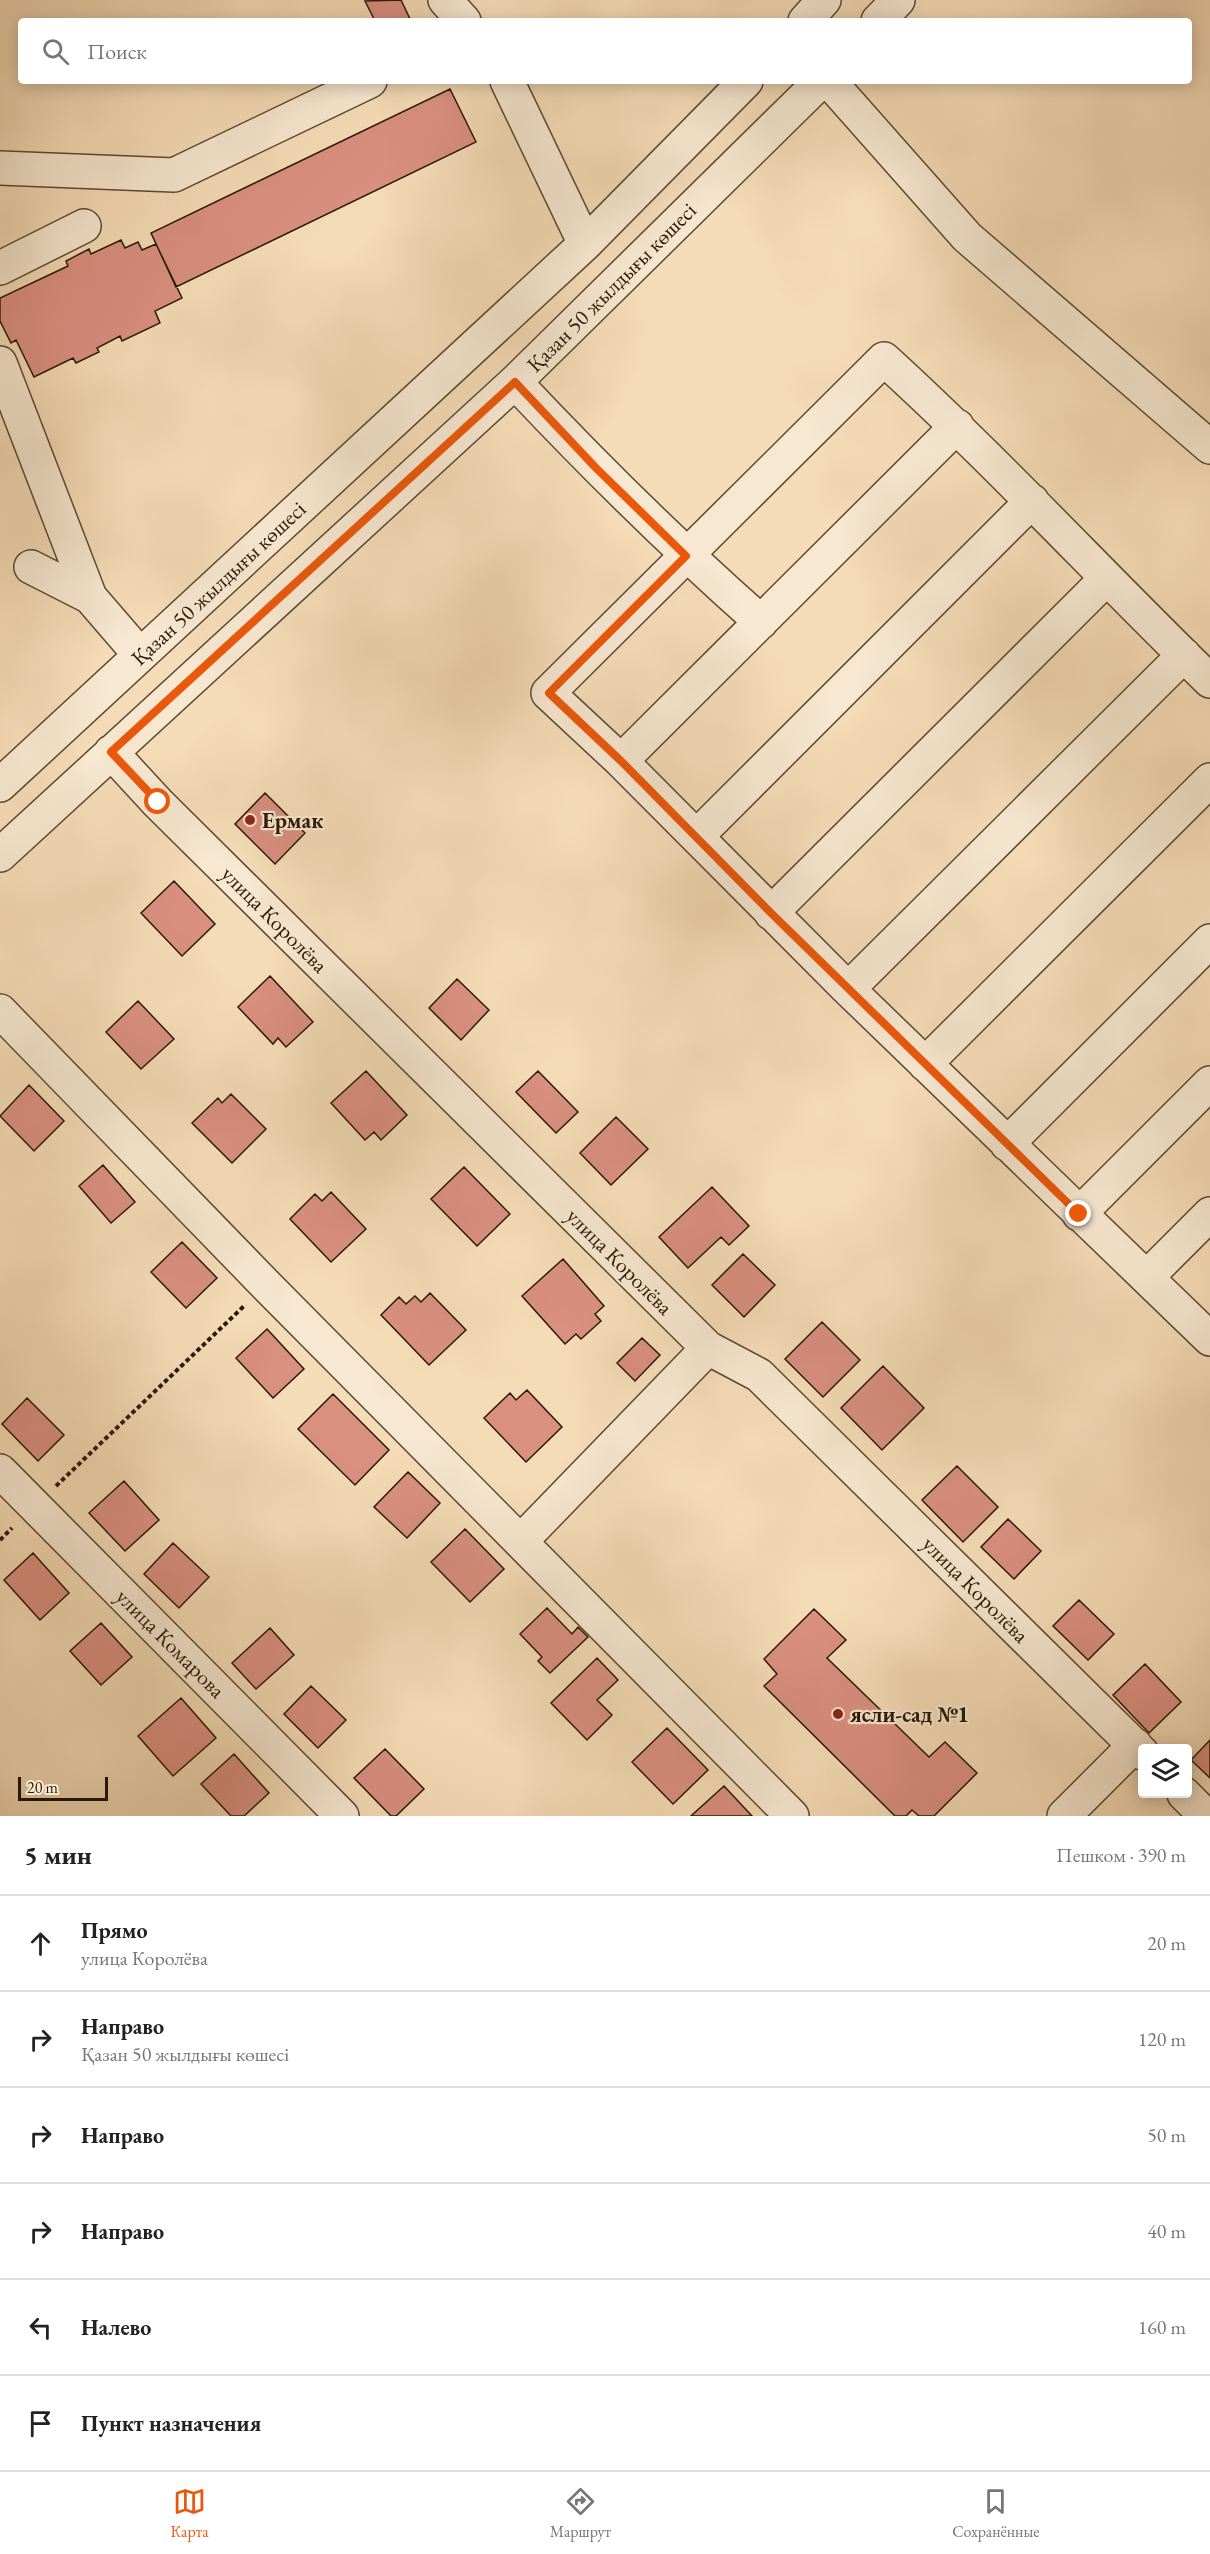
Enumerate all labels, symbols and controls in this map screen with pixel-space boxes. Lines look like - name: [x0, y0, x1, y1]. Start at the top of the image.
- search box: [18, 18, 1192, 84]
- icon: search: [39, 35, 72, 68]
- text: Поиск: [87, 37, 147, 66]
- street label: Қазан 50 жылдығы көшесі: [520, 196, 703, 379]
- street label: Қазан 50 жылдығы көшесі: [125, 495, 312, 672]
- route start: [144, 788, 170, 814]
- place label: Ермак: [262, 806, 324, 835]
- marker: Ермак: [243, 813, 257, 827]
- street label: улица Королёва: [215, 860, 334, 979]
- route end: [1065, 1200, 1091, 1226]
- street label: улица Королёва: [560, 1202, 679, 1321]
- street label: улица Королёва: [916, 1530, 1035, 1649]
- street label: улица Комарова: [110, 1582, 232, 1704]
- place label: ясли-сад №1: [849, 1700, 969, 1729]
- marker: ясли-сад №1: [831, 1707, 845, 1721]
- map controls: [1138, 1744, 1192, 1798]
- button: layers: [1138, 1744, 1192, 1798]
- scale bar: [18, 1774, 108, 1802]
- text: 20 m: [27, 1777, 58, 1798]
- text: 5 мин: [24, 1838, 92, 1872]
- text: Пешком · 390 m: [1056, 1842, 1186, 1868]
- text: Прямо: [81, 1916, 148, 1945]
- icon: ahead: [24, 1927, 57, 1960]
- text: 20 m: [1147, 1930, 1186, 1956]
- text: улица Королёва: [81, 1945, 208, 1971]
- text: Направо: [81, 2012, 164, 2041]
- icon: right: [24, 2023, 57, 2056]
- text: 120 m: [1138, 2026, 1186, 2052]
- text: Қазан 50 жылдығы көшесі: [81, 2041, 289, 2067]
- icon: right: [24, 2119, 57, 2152]
- text: Направо: [81, 2121, 164, 2150]
- text: 50 m: [1147, 2122, 1186, 2148]
- icon: right: [24, 2215, 57, 2248]
- text: Направо: [81, 2217, 164, 2246]
- text: 40 m: [1147, 2218, 1186, 2244]
- icon: left: [24, 2311, 57, 2344]
- text: Налево: [81, 2313, 151, 2342]
- text: 160 m: [1138, 2314, 1186, 2340]
- icon: arrive: [24, 2407, 57, 2440]
- text: Пункт назначения: [81, 2409, 261, 2438]
- tab: Карта: [171, 2485, 209, 2542]
- tab: Маршрут: [550, 2485, 611, 2542]
- tab: Сохранённые: [952, 2485, 1039, 2542]

